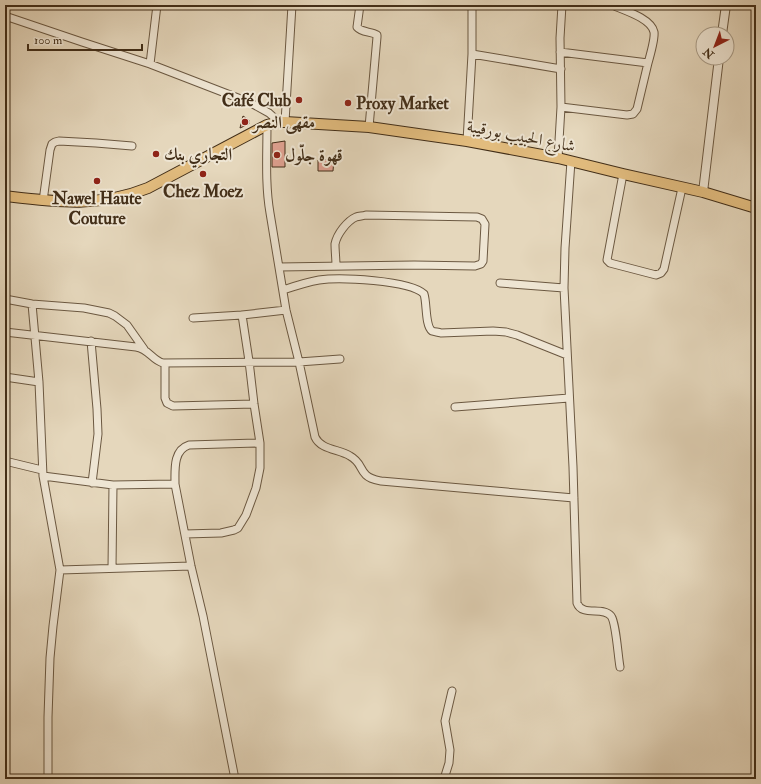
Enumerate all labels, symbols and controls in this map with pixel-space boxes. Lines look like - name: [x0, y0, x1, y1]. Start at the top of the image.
- scale bar: [28, 26, 142, 52]
- north arrow: [695, 26, 735, 66]
- text: 100 m: [34, 33, 63, 48]
- text: N: [700, 44, 717, 62]
- place label: Café Club: [222, 90, 292, 111]
- place label: Proxy Market: [356, 93, 449, 115]
- marker: Café Club: [294, 95, 304, 105]
- marker: Proxy Market: [343, 98, 353, 108]
- place label: مقهى النصر: [251, 112, 315, 134]
- street label: شارع الحبيب بورقيبة: [464, 115, 577, 160]
- marker: مقهى النصر: [240, 117, 250, 127]
- place label: التجاري بنك: [164, 144, 232, 168]
- place label: قهوة جلّول: [285, 144, 343, 166]
- marker: التجاري بنك: [151, 149, 161, 159]
- marker: قهوة جلّول: [272, 150, 282, 160]
- marker: Chez Moez: [198, 169, 208, 179]
- marker: Nawel Haute Couture: [92, 176, 102, 186]
- place label: Chez Moez: [163, 181, 244, 202]
- place label: Nawel Haute Couture: [51, 188, 143, 229]

